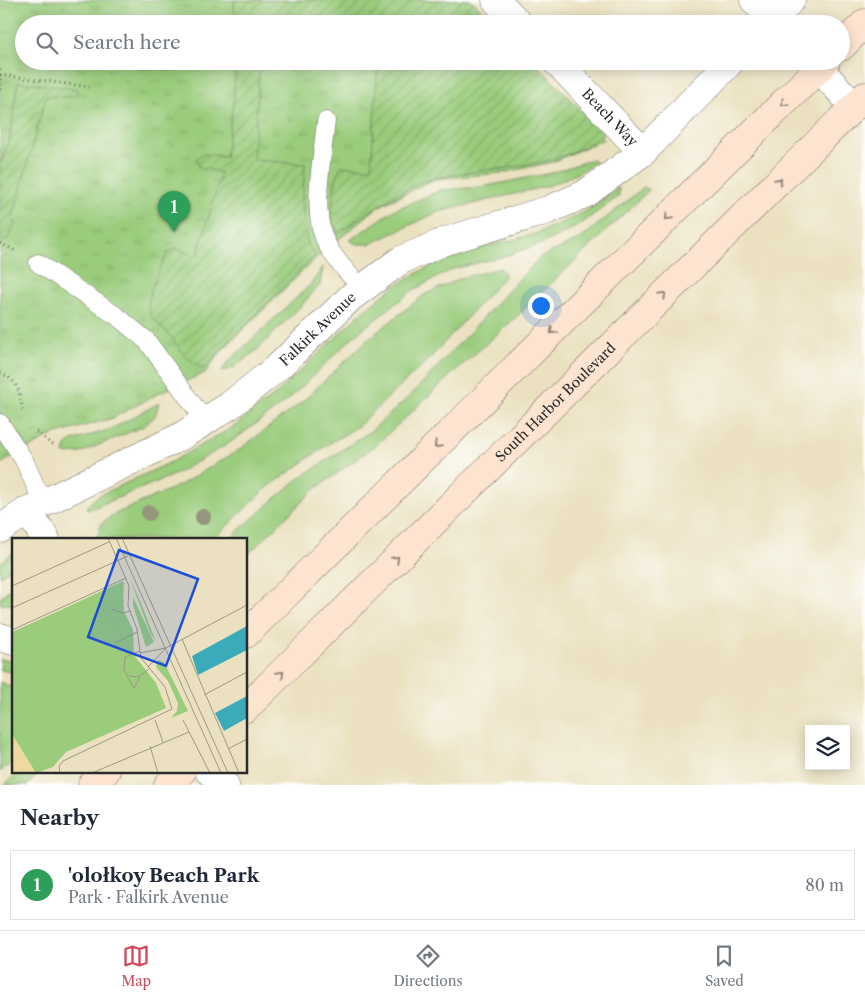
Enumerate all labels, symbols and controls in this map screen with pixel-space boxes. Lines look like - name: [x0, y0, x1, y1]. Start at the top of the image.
- search box: [15, 15, 850, 70]
- icon: search: [33, 29, 61, 57]
- text: Search here: [73, 31, 181, 54]
- street label: Beach Way: [578, 85, 642, 150]
- one-way arrow: [781, 97, 790, 106]
- one-way arrow: [773, 178, 782, 187]
- pin: 1: [158, 191, 190, 232]
- one-way arrow: [665, 211, 674, 220]
- street label: Falkirk Avenue: [276, 288, 360, 370]
- one-way arrow: [657, 292, 666, 301]
- your location: [528, 293, 554, 319]
- one-way arrow: [550, 325, 559, 334]
- street label: South Harbor Boulevard: [491, 338, 620, 466]
- one-way arrow: [434, 440, 443, 449]
- inset map: [12, 538, 248, 772]
- one-way arrow: [391, 556, 400, 565]
- one-way arrow: [275, 670, 284, 679]
- map controls: [805, 725, 850, 770]
- button: layers: [805, 725, 850, 770]
- text: Nearby: [20, 805, 99, 830]
- text: 'olołkoy Beach Park: [68, 864, 259, 887]
- text: 1: [33, 875, 41, 895]
- text: 80 m: [805, 875, 844, 895]
- text: Park · Falkirk Avenue: [68, 887, 229, 907]
- tab: Map: [121, 942, 151, 990]
- tab: Directions: [393, 942, 463, 990]
- tab: Saved: [705, 942, 744, 990]

